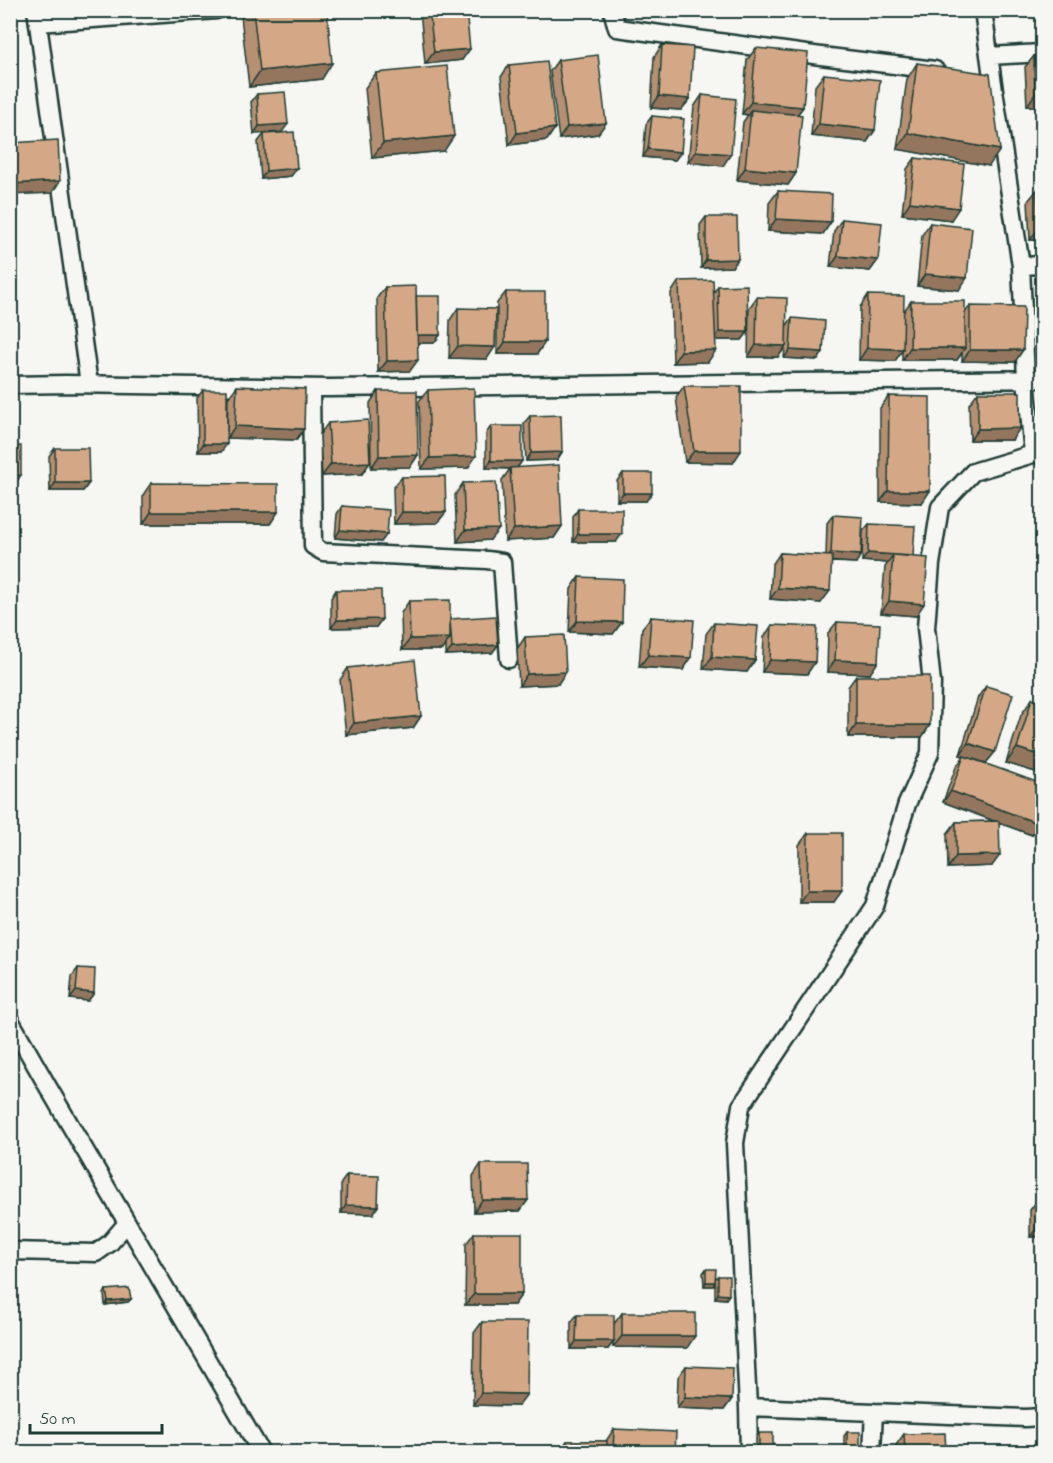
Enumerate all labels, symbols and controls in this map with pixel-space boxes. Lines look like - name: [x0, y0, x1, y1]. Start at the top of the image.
- scale bar: [30, 1397, 162, 1435]
- text: 50 m: [39, 1407, 76, 1433]

